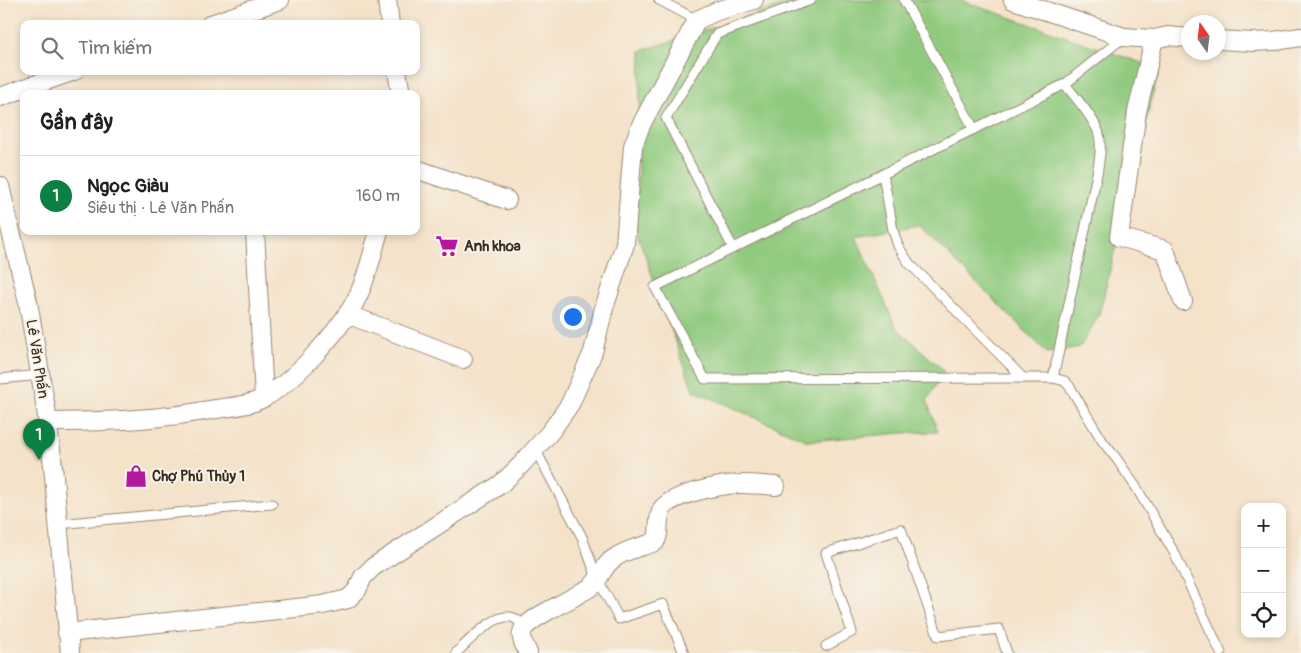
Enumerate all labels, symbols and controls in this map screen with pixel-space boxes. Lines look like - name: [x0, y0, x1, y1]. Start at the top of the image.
- north arrow: [1181, 15, 1226, 60]
- search box: [20, 20, 420, 75]
- icon: search: [38, 34, 66, 62]
- text: Tìm kiếm: [78, 36, 152, 60]
- text: Gần đây: [40, 109, 113, 136]
- text: Ngọc Giàu: [87, 174, 169, 198]
- text: 1: [53, 186, 59, 206]
- text: 160 m: [356, 186, 400, 206]
- text: Siêu thị · Lê Văn Phấn: [87, 198, 234, 218]
- supermarket icon: Anh khoa: [434, 233, 460, 259]
- place label: Anh khoa: [464, 237, 521, 256]
- your location: [560, 304, 586, 330]
- street label: Lê Văn Phấn: [21, 318, 53, 400]
- pin: 1: [23, 419, 55, 460]
- shop icon: Chợ Phú Thủy 1: [123, 463, 149, 489]
- place label: Chợ Phú Thủy 1: [152, 467, 245, 486]
- map controls: [1241, 503, 1286, 638]
- button: +: [1241, 503, 1286, 548]
- button: −: [1241, 548, 1286, 593]
- button: locate: [1241, 593, 1286, 638]

